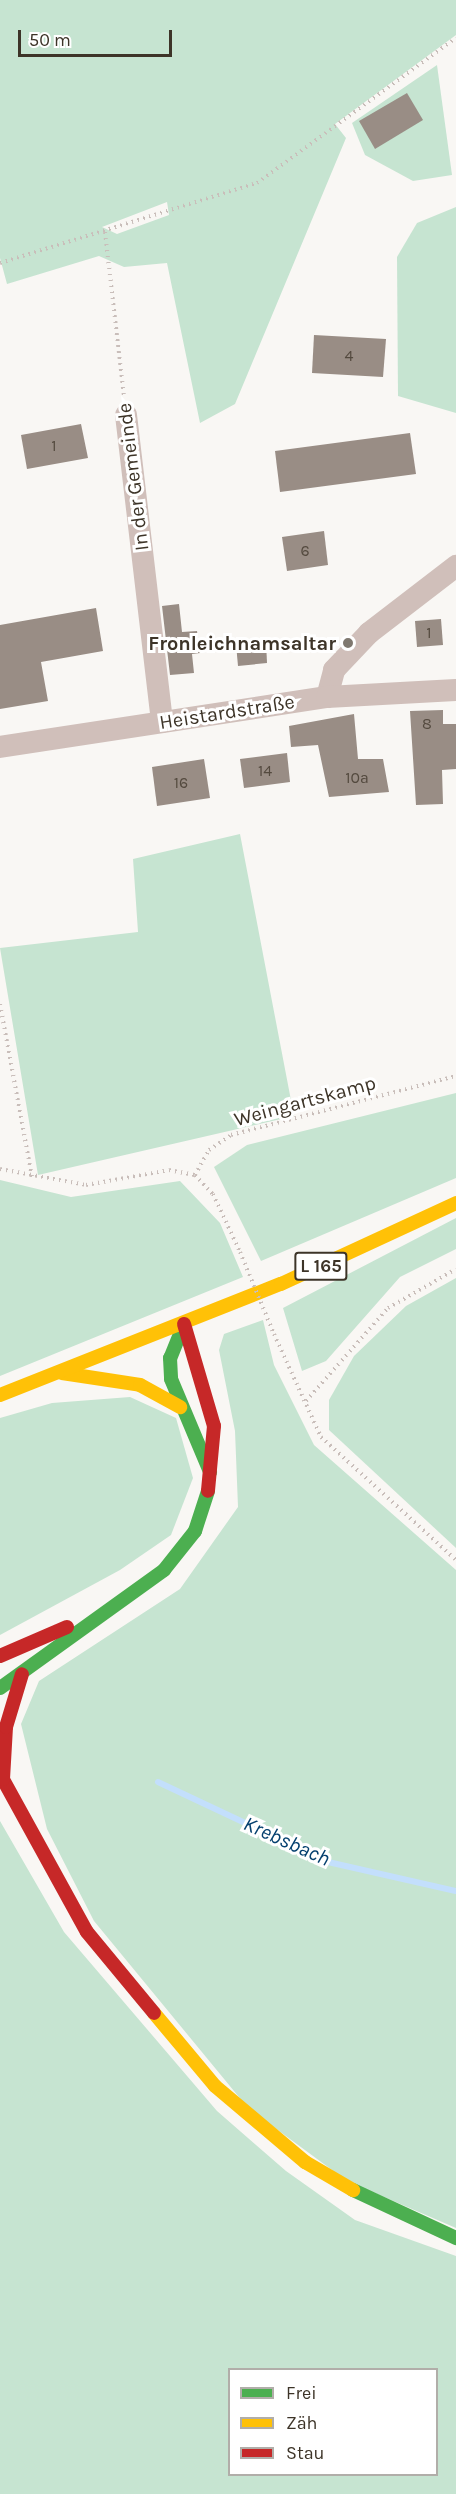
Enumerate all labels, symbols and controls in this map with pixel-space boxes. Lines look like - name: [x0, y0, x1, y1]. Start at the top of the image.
- scale bar: [21, 18, 176, 56]
- text: 50 m: [29, 29, 71, 51]
- house number: 4: [345, 346, 353, 366]
- street label: In der Gemeinde: [112, 402, 154, 552]
- house number: 1: [51, 436, 57, 456]
- house number: 6: [300, 541, 310, 561]
- house number: 1: [426, 623, 432, 643]
- place label: Fronleichnamsaltar: [148, 631, 336, 655]
- marker: Fronleichnamsaltar: [341, 636, 355, 650]
- street label: Heistardstraße: [158, 689, 296, 735]
- house number: 8: [422, 714, 432, 734]
- house number: 14: [258, 761, 272, 781]
- house number: 10a: [345, 768, 369, 788]
- house number: 16: [174, 773, 188, 793]
- street label: Weingartskamp: [231, 1071, 379, 1131]
- road number: L 165: [294, 1251, 348, 1281]
- water label: Krebsbach: [240, 1811, 334, 1871]
- legend: [228, 2368, 438, 2476]
- text: Frei: [286, 2382, 317, 2404]
- text: Zäh: [286, 2412, 317, 2434]
- text: Stau: [286, 2442, 324, 2464]

